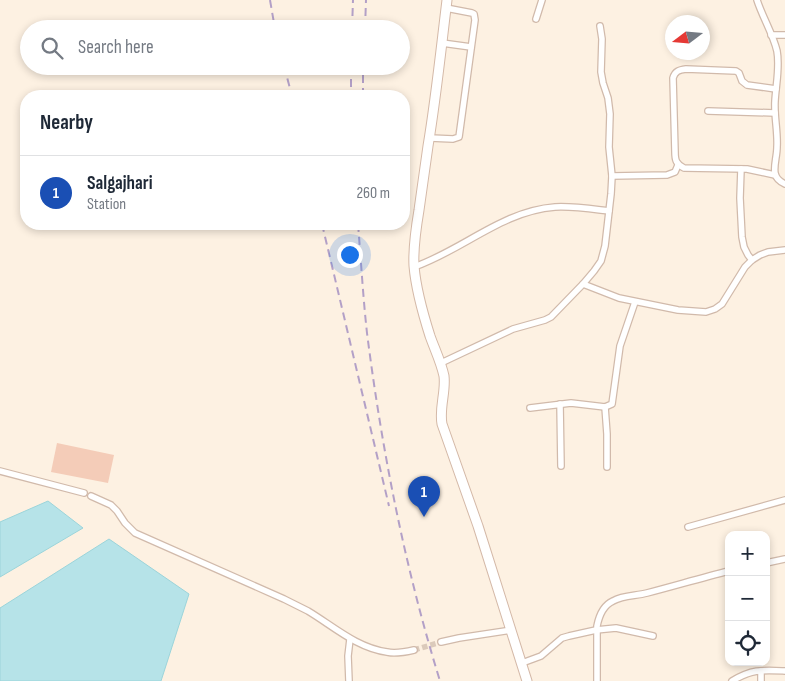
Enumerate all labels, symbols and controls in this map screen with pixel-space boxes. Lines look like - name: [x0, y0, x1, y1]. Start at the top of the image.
- north arrow: [665, 15, 710, 60]
- search box: [20, 20, 410, 75]
- icon: search: [38, 34, 66, 62]
- text: Search here: [78, 36, 154, 59]
- text: Nearby: [40, 110, 93, 135]
- text: Salgajhari: [87, 172, 153, 195]
- text: 1: [53, 184, 59, 203]
- text: 260 m: [356, 184, 390, 203]
- text: Station: [87, 195, 126, 214]
- your location: [337, 242, 363, 268]
- pin: 1: [408, 476, 440, 517]
- map controls: [725, 531, 770, 666]
- button: +: [725, 531, 770, 576]
- button: −: [725, 576, 770, 621]
- button: locate: [725, 621, 770, 666]

